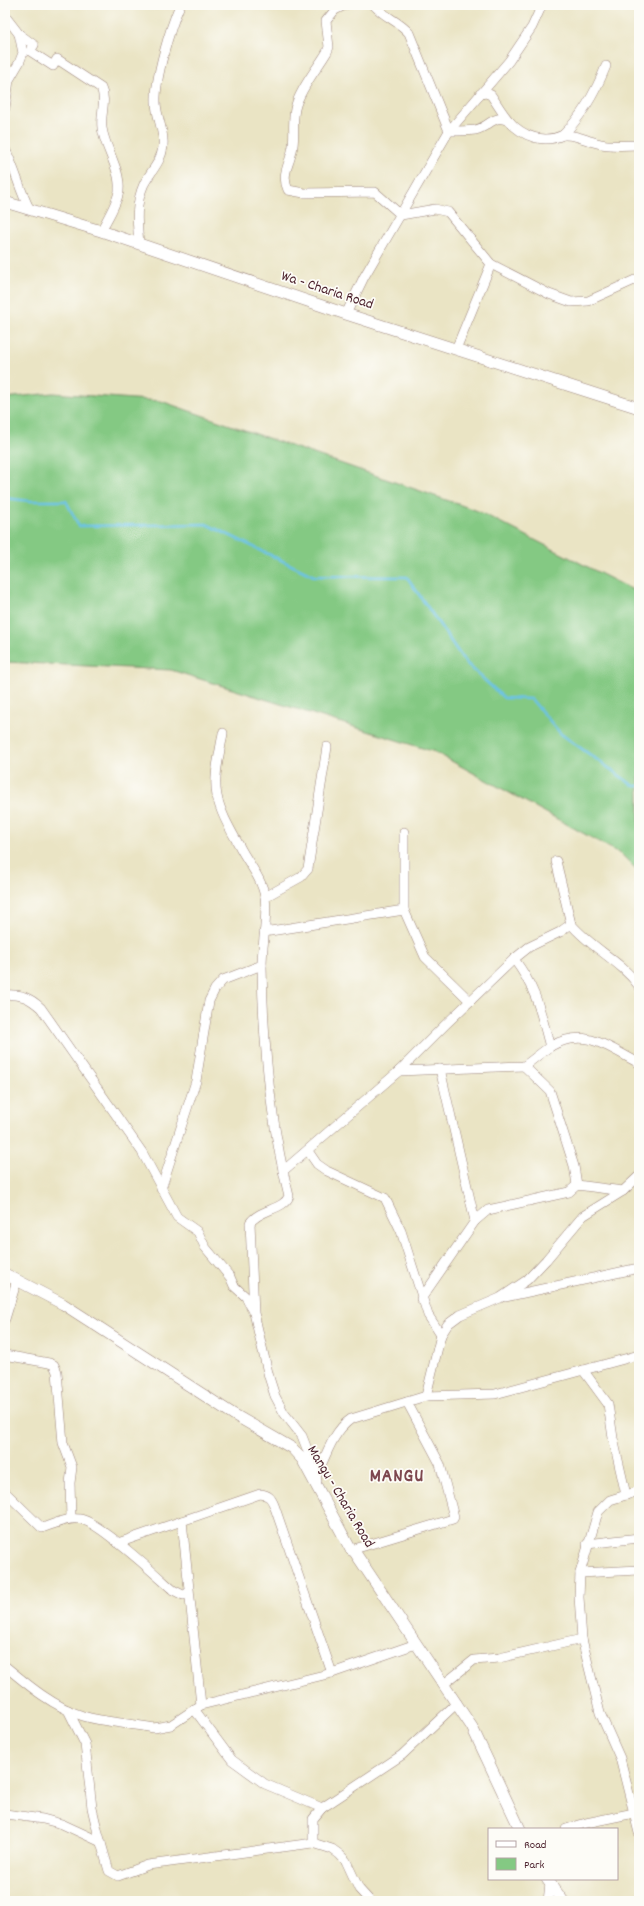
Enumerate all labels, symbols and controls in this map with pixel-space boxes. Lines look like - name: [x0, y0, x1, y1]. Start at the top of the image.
- street label: Wa - Charia Road: [278, 266, 376, 316]
- street label: Mangu - Charia Road: [301, 1442, 379, 1552]
- district label: MANGU: [370, 1464, 424, 1491]
- legend: [488, 1828, 618, 1880]
- text: Road: [524, 1837, 546, 1854]
- text: Park: [524, 1857, 545, 1874]

